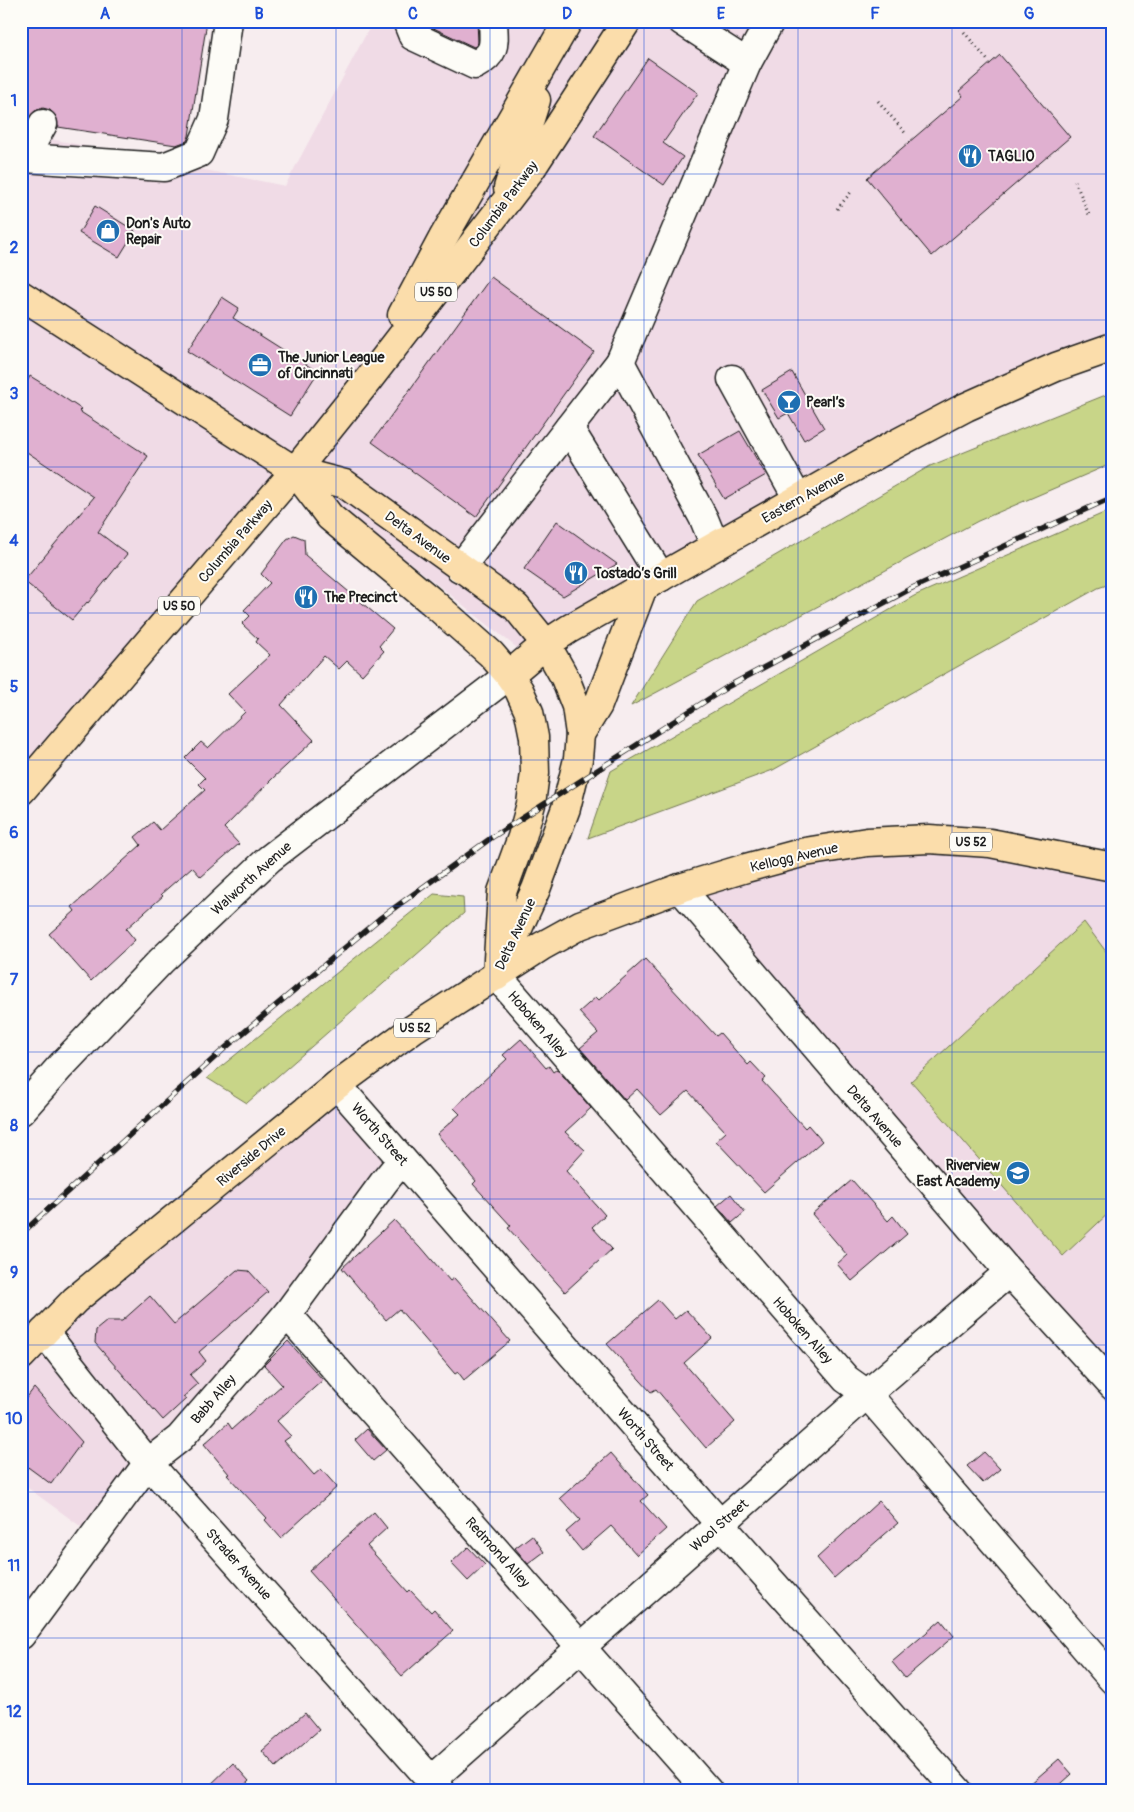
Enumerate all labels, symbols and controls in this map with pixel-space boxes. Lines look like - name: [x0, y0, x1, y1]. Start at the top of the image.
- text: A: [100, 4, 111, 24]
- text: B: [254, 4, 264, 24]
- text: C: [408, 4, 418, 24]
- text: D: [562, 4, 572, 24]
- text: E: [717, 4, 726, 24]
- text: F: [870, 4, 880, 24]
- text: G: [1024, 4, 1035, 24]
- text: 1: [11, 91, 17, 111]
- restaurant icon: TAGLIO: [957, 143, 983, 169]
- place label: TAGLIO: [987, 148, 1035, 165]
- street label: Columbia Parkway: [465, 158, 541, 251]
- place label: Don's Auto Repair: [126, 215, 191, 248]
- shop icon: Don's Auto Repair: [95, 218, 121, 244]
- text: 2: [10, 238, 19, 258]
- road number: US 50: [415, 282, 457, 302]
- place label: The Junior League of Cincinnati: [277, 349, 385, 382]
- office icon: The Junior League of Cincinnati: [247, 352, 273, 378]
- text: 3: [10, 384, 19, 404]
- bar icon: Pearl’s: [776, 389, 802, 415]
- place label: Pearl’s: [806, 394, 845, 411]
- street label: Eastern Avenue: [759, 468, 847, 527]
- street label: Columbia Parkway: [195, 497, 276, 586]
- street label: Delta Avenue: [381, 508, 454, 567]
- text: 4: [9, 531, 19, 551]
- restaurant icon: Tostado’s Grill: [563, 560, 589, 586]
- place label: Tostado’s Grill: [593, 565, 677, 582]
- restaurant icon: The Precinct: [293, 584, 319, 610]
- place label: The Precinct: [323, 589, 398, 606]
- road number: US 50: [158, 596, 200, 616]
- text: 5: [10, 677, 19, 697]
- text: 6: [9, 823, 19, 843]
- road number: US 52: [950, 832, 992, 852]
- street label: Walworth Avenue: [208, 838, 295, 919]
- street label: Kellogg Avenue: [749, 839, 840, 876]
- street label: Delta Avenue: [491, 896, 540, 973]
- text: 7: [10, 970, 19, 990]
- street label: Hoboken Alley: [504, 987, 571, 1061]
- road number: US 52: [394, 1018, 436, 1038]
- street label: Delta Avenue: [843, 1082, 906, 1151]
- street label: Worth Street: [348, 1099, 412, 1169]
- text: 8: [10, 1116, 18, 1136]
- street label: Riverside Drive: [213, 1123, 289, 1190]
- place label: Riverview East Academy: [916, 1157, 1001, 1190]
- school or university icon: Riverview East Academy: [1005, 1160, 1031, 1186]
- text: 9: [10, 1263, 18, 1283]
- street label: Hoboken Alley: [769, 1293, 836, 1367]
- street label: Babb Alley: [187, 1371, 239, 1427]
- street label: Worth Street: [614, 1404, 678, 1474]
- text: 10: [5, 1409, 23, 1429]
- street label: Wool Street: [687, 1495, 752, 1555]
- street label: Redmond Alley: [462, 1514, 533, 1591]
- street label: Strader Avenue: [202, 1525, 275, 1604]
- text: 11: [8, 1556, 20, 1576]
- text: 12: [6, 1702, 22, 1722]

